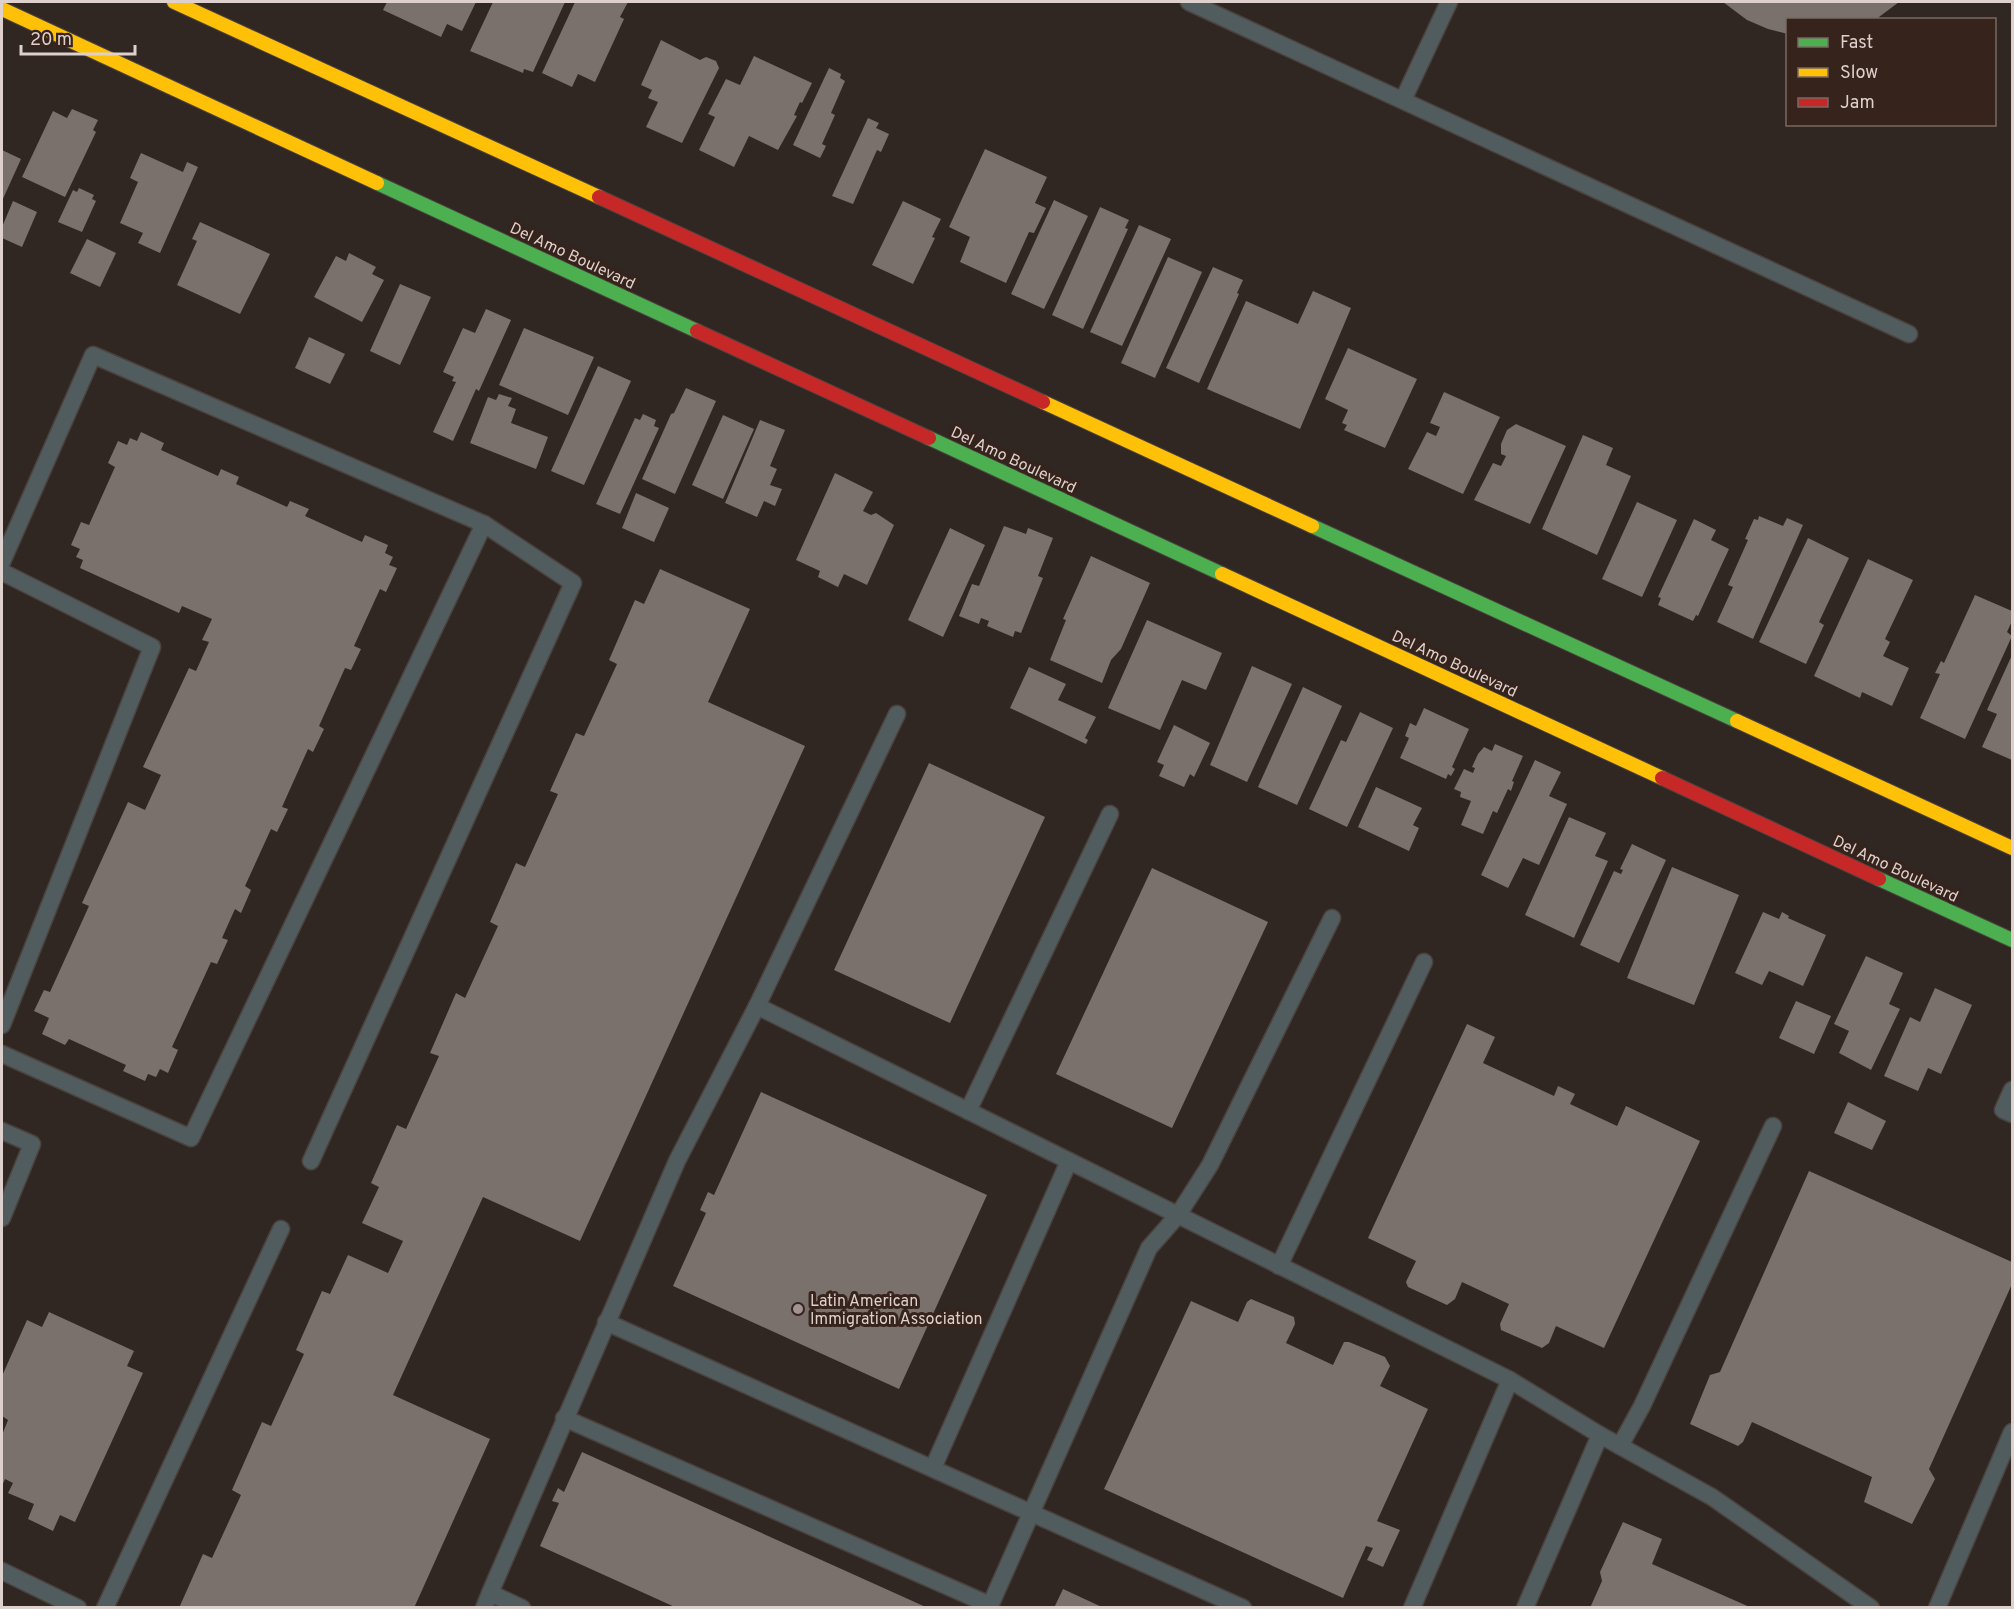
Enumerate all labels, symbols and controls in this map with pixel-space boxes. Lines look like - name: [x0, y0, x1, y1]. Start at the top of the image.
- scale bar: [21, 18, 135, 56]
- legend: [1786, 18, 1996, 126]
- text: 20 m: [30, 29, 72, 52]
- text: Fast: [1840, 32, 1873, 55]
- text: Slow: [1840, 62, 1878, 85]
- text: Jam: [1840, 92, 1875, 115]
- street label: Del Amo Boulevard: [506, 219, 638, 295]
- street label: Del Amo Boulevard: [947, 423, 1079, 499]
- street label: Del Amo Boulevard: [1388, 627, 1520, 703]
- street label: Del Amo Boulevard: [1829, 832, 1961, 908]
- place label: Latin American Immigration Association: [810, 1292, 983, 1330]
- marker: Latin American Immigration Association: [791, 1302, 805, 1316]

